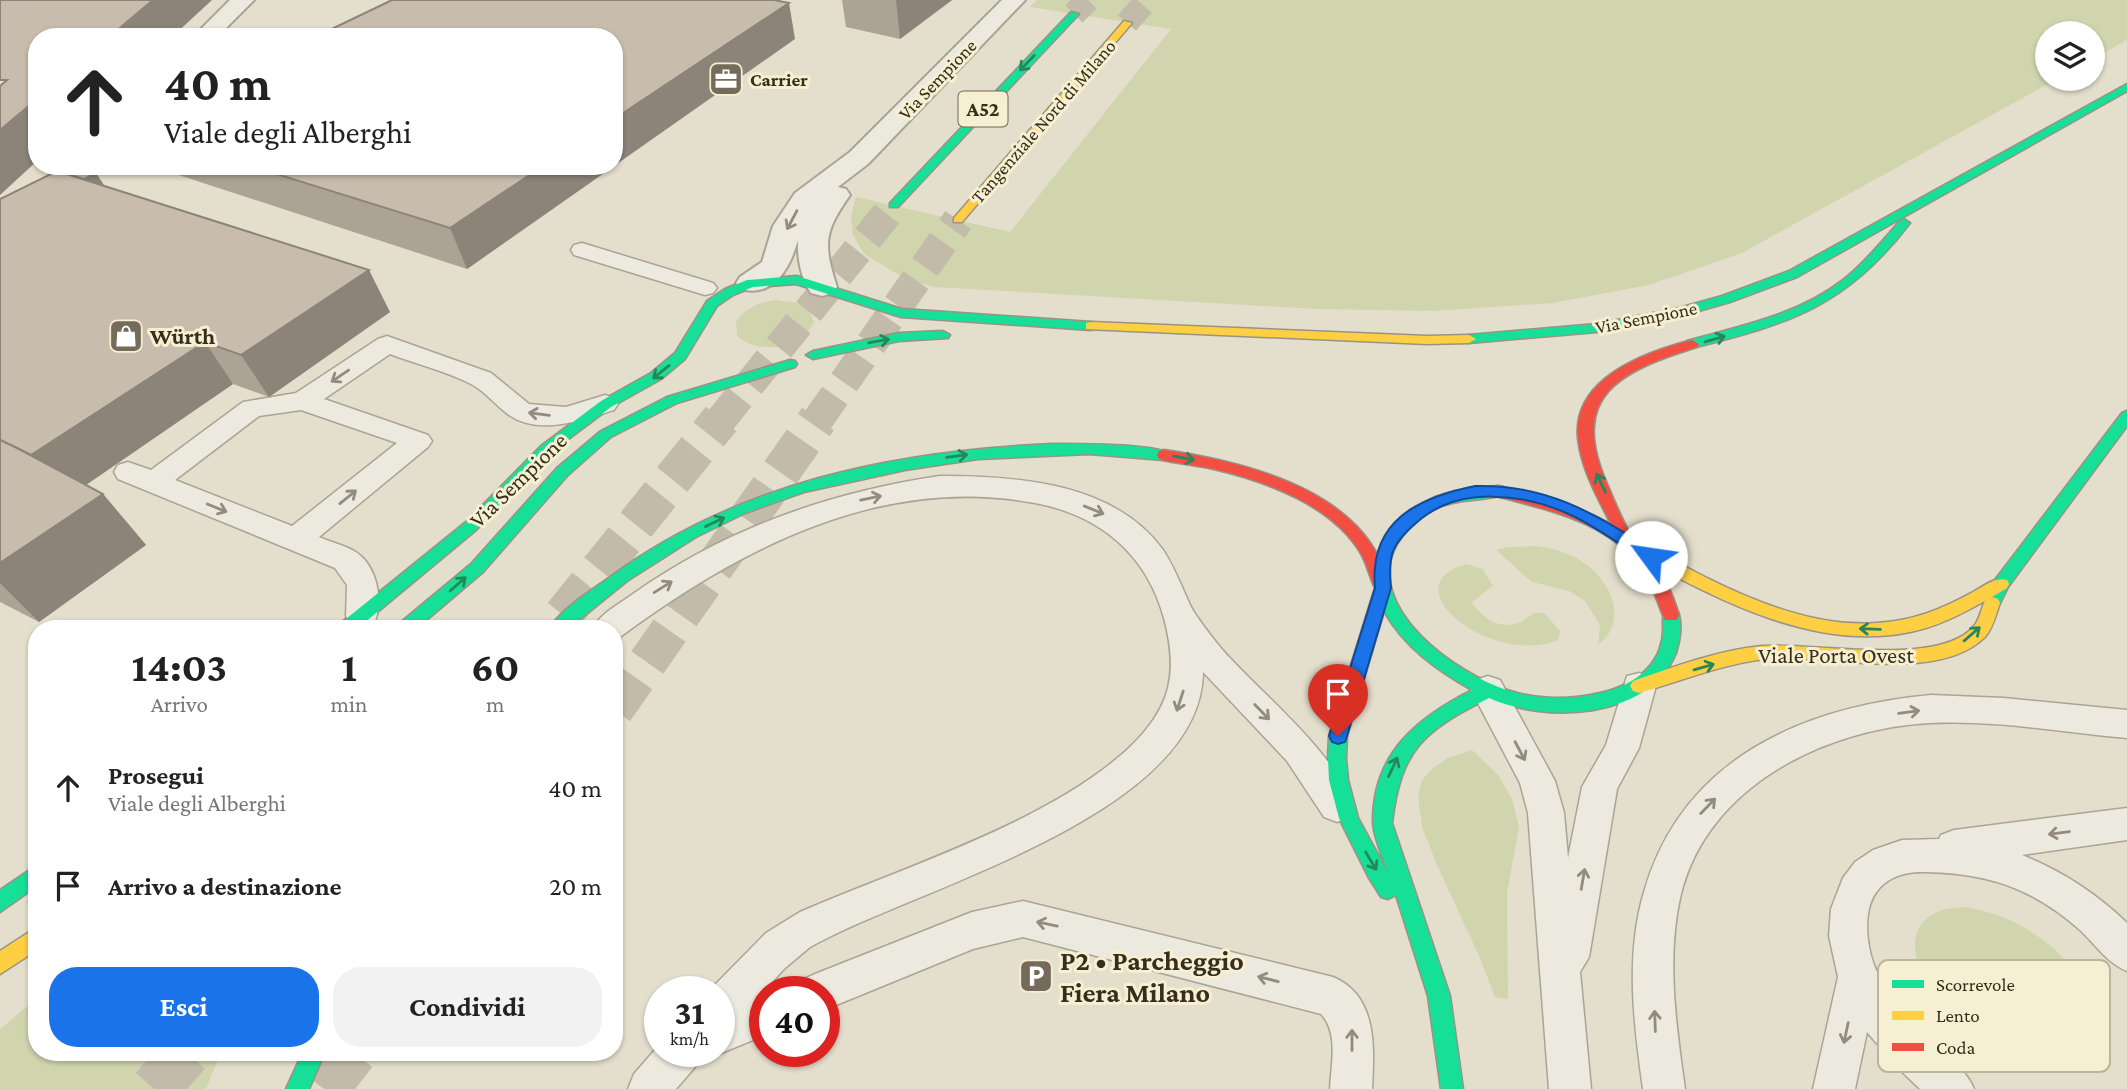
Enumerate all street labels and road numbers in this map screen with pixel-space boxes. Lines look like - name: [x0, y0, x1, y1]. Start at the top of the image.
- street label: Via Sempione: [894, 35, 981, 124]
- street label: Tangenziale Nord di Milano: [967, 35, 1120, 207]
- road number: A52: [958, 92, 1007, 126]
- street label: Via Sempione: [1593, 297, 1699, 338]
- street label: Via Sempione: [464, 427, 572, 533]
- street label: Viale Porta Ovest: [1758, 642, 1914, 668]

